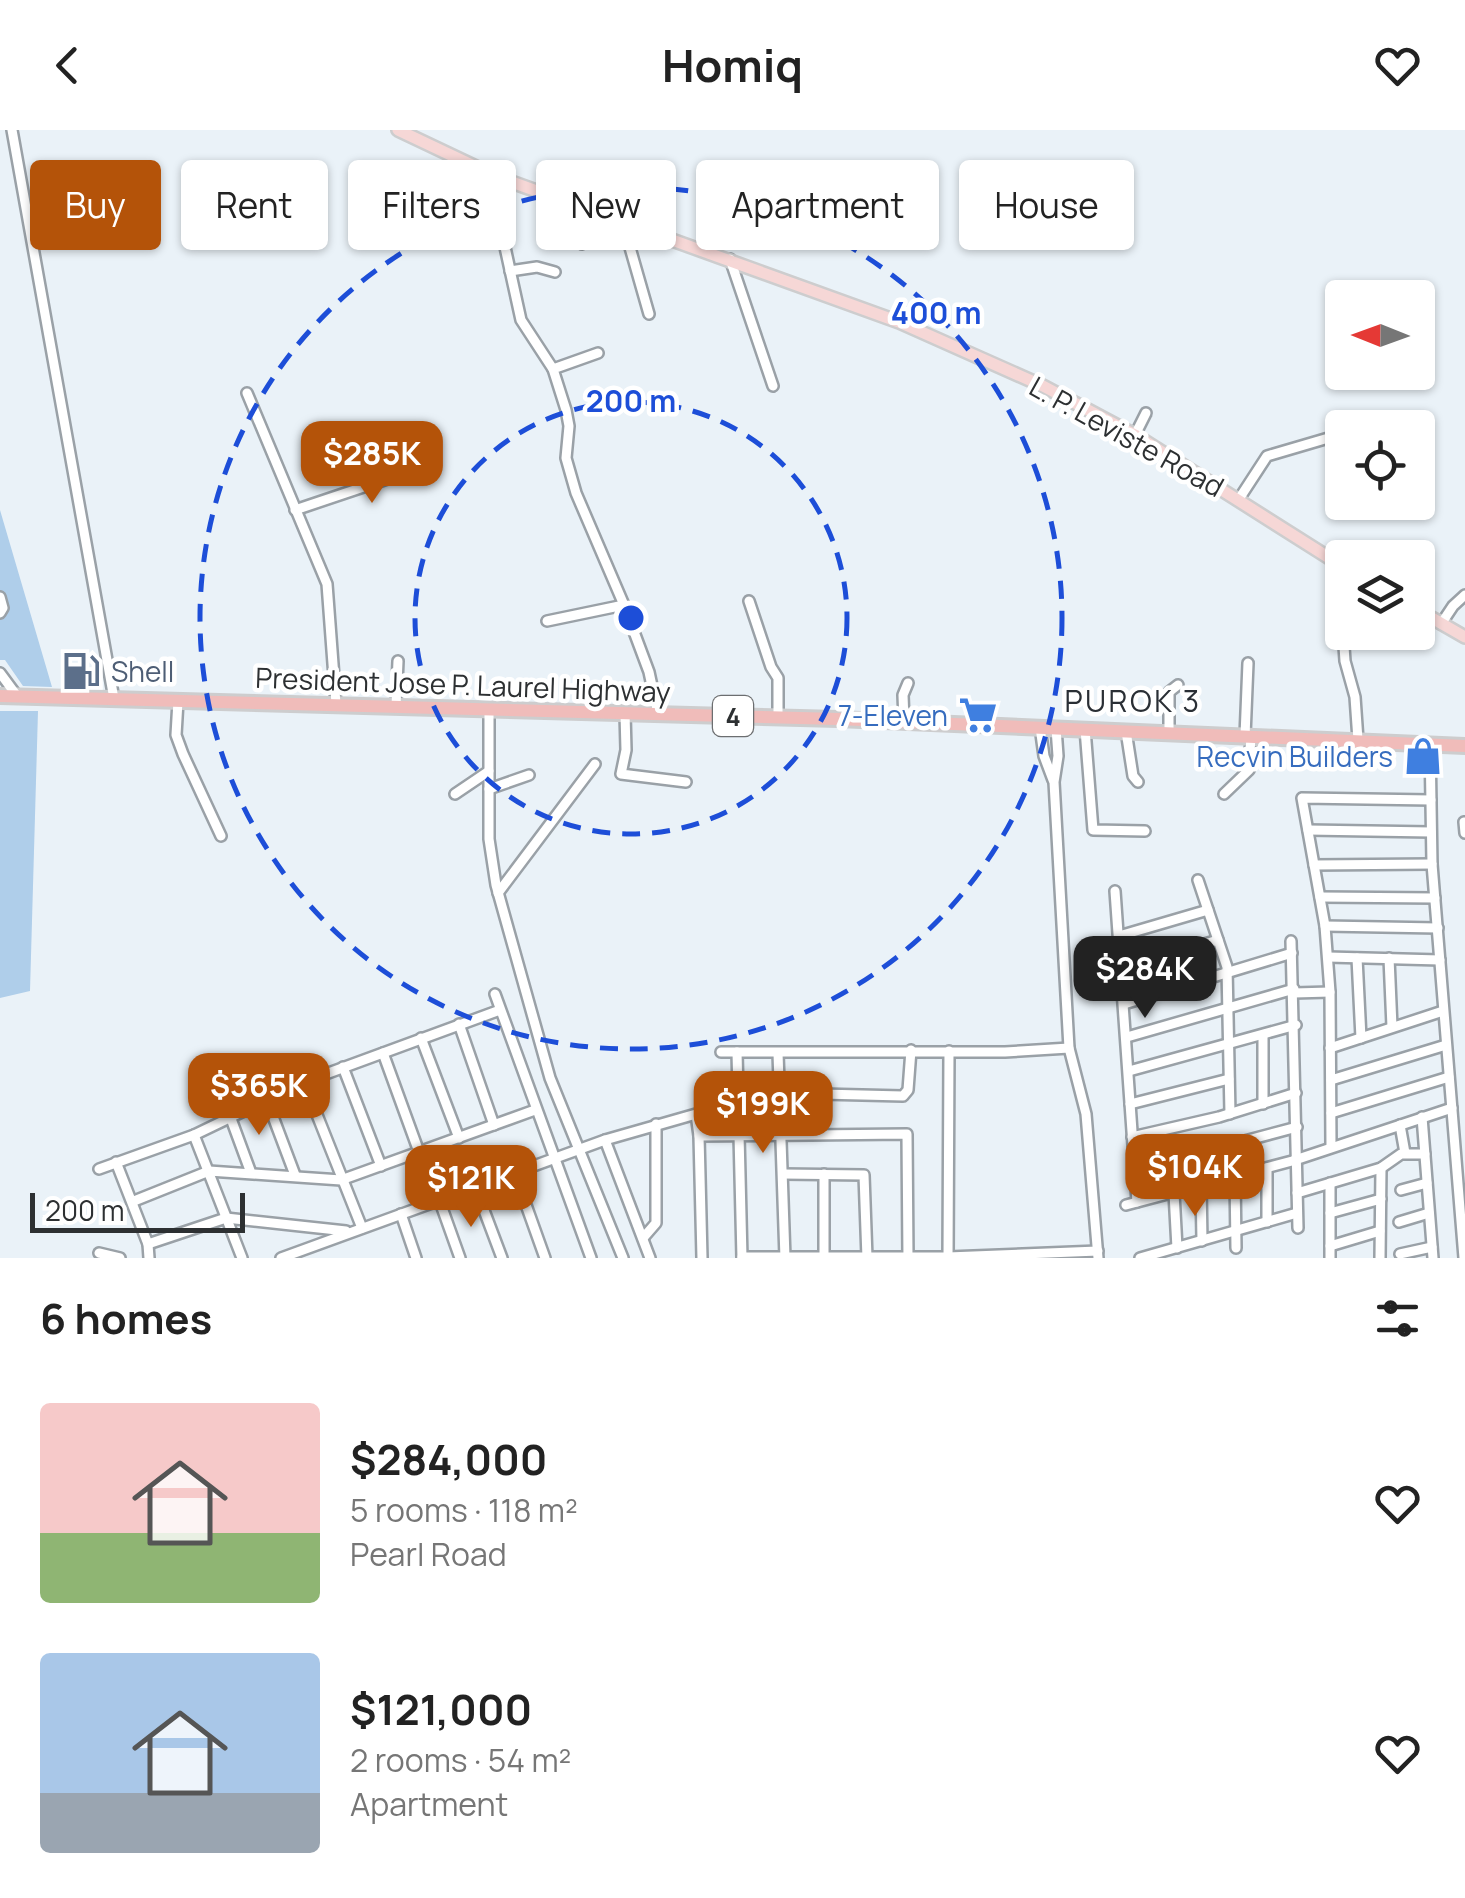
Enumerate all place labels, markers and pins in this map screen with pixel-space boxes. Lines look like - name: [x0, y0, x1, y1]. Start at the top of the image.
- pin: $285K: [302, 421, 442, 506]
- centre of rings: [613, 600, 649, 636]
- fuel station icon: Shell: [60, 650, 102, 692]
- place label: Shell: [111, 652, 174, 690]
- supermarket icon: 7-Eleven: [957, 694, 999, 736]
- place label: 7-Eleven: [838, 696, 948, 734]
- shop icon: Recvin Builders: [1402, 735, 1444, 777]
- place label: Recvin Builders: [1196, 737, 1393, 775]
- pin: $284K: [1075, 936, 1215, 1021]
- pin: $365K: [189, 1053, 329, 1138]
- pin: $199K: [693, 1071, 833, 1156]
- pin: $104K: [1125, 1134, 1265, 1219]
- pin: $121K: [401, 1145, 541, 1230]

